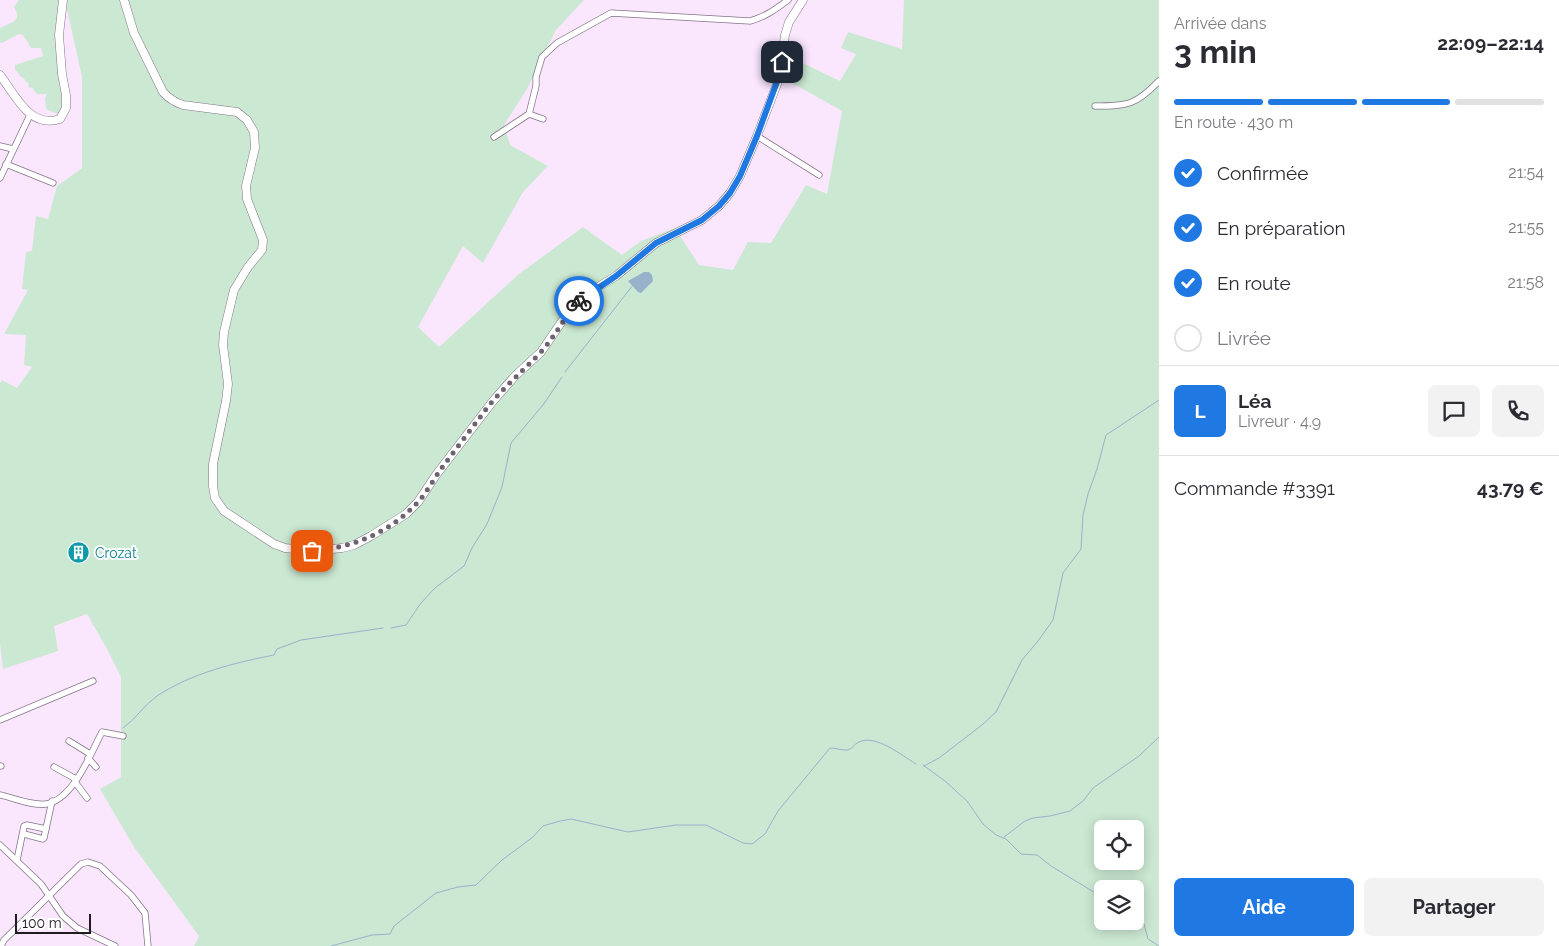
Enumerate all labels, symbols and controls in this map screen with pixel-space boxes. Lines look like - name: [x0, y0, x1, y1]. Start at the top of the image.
- text: Arrivée dans: [1174, 14, 1266, 33]
- text: 22:09–22:14: [1437, 32, 1544, 54]
- text: 3 min: [1174, 33, 1257, 70]
- pin: [761, 41, 803, 83]
- icon: home: [768, 48, 796, 76]
- text: En route · 430 m: [1174, 113, 1293, 132]
- icon: check: [1174, 159, 1202, 187]
- text: Confirmée: [1217, 162, 1308, 184]
- text: 21:54: [1508, 163, 1544, 182]
- icon: check: [1174, 214, 1202, 242]
- text: En préparation: [1217, 217, 1346, 239]
- text: 21:55: [1508, 218, 1544, 237]
- icon: check: [1174, 269, 1202, 297]
- text: En route: [1217, 272, 1291, 294]
- text: 21:58: [1508, 273, 1544, 292]
- courier: [554, 276, 604, 326]
- icon: bike: [565, 287, 593, 315]
- text: Livrée: [1217, 327, 1271, 349]
- button: chat: [1428, 385, 1480, 437]
- button: phone: [1492, 385, 1544, 437]
- text: Léa: [1238, 390, 1271, 412]
- text: L: [1194, 400, 1206, 422]
- text: Livreur · 4.9: [1238, 412, 1321, 431]
- text: Commande #3391: [1174, 477, 1335, 499]
- text: 43.79 €: [1477, 477, 1544, 499]
- pin: [291, 530, 333, 572]
- icon: bag: [298, 537, 326, 565]
- building icon: Crozat: [67, 541, 91, 565]
- place label: Crozat: [95, 545, 137, 561]
- map controls: [1094, 820, 1144, 930]
- button: locate: [1094, 820, 1144, 870]
- button: Aide: [1174, 878, 1354, 936]
- button: Partager: [1364, 878, 1544, 936]
- button: layers: [1094, 880, 1144, 930]
- scale bar: [15, 911, 91, 934]
- text: 100 m: [22, 915, 62, 931]

